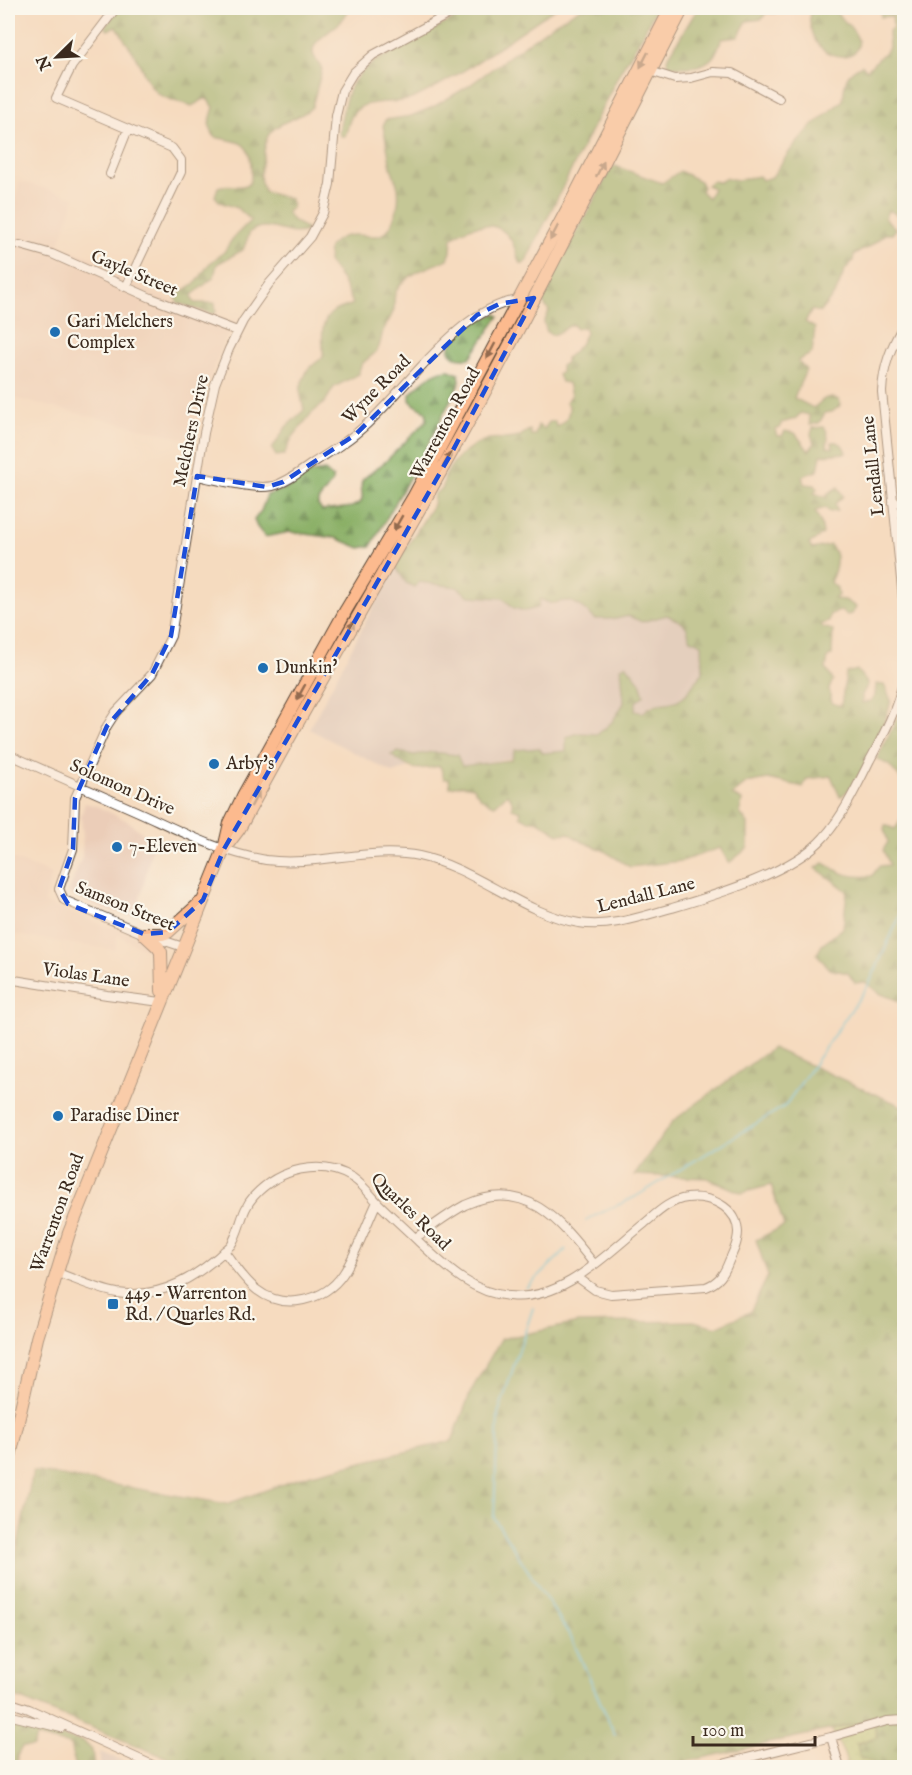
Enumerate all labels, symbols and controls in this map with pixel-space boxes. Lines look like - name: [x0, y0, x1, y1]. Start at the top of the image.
- north arrow: [27, 27, 87, 87]
- one-way arrow: [639, 51, 649, 68]
- text: N: [33, 52, 57, 74]
- one-way arrow: [595, 161, 604, 178]
- one-way arrow: [549, 224, 559, 241]
- street label: Gayle Street: [87, 245, 181, 303]
- place label: Gari Melchers Complex: [67, 311, 173, 355]
- marker: Gari Melchers Complex: [48, 325, 62, 339]
- one-way arrow: [486, 343, 496, 360]
- street label: Wyne Road: [338, 350, 417, 429]
- street label: Warrenton Road: [406, 363, 487, 484]
- street label: Melchers Drive: [169, 373, 215, 489]
- street label: Lendall Lane: [857, 415, 891, 517]
- one-way arrow: [442, 451, 452, 468]
- one-way arrow: [393, 515, 404, 531]
- one-way arrow: [345, 620, 355, 637]
- place label: Dunkin': [275, 657, 337, 680]
- marker: Dunkin': [256, 661, 270, 675]
- one-way arrow: [295, 684, 306, 700]
- place label: Arby's: [225, 753, 274, 776]
- street label: Solomon Drive: [66, 755, 178, 821]
- marker: Arby's: [207, 757, 221, 771]
- one-way arrow: [250, 790, 260, 807]
- place label: 7-Eleven: [129, 836, 198, 859]
- marker: 7-Eleven: [110, 840, 124, 854]
- street label: Lendall Lane: [595, 873, 697, 919]
- street label: Samson Street: [72, 877, 178, 937]
- street label: Violas Lane: [40, 958, 131, 993]
- place label: Paradise Diner: [70, 1105, 180, 1128]
- marker: Paradise Diner: [51, 1109, 65, 1123]
- street label: Warrenton Road: [26, 1150, 90, 1276]
- street label: Quarles Road: [365, 1168, 455, 1256]
- place label: 449 - Warrenton Rd. / Quarles Rd.: [125, 1283, 255, 1327]
- marker: 449 - Warrenton Rd. / Quarles Rd.: [106, 1297, 120, 1311]
- scale bar: [693, 1709, 814, 1747]
- text: 100 m: [702, 1720, 744, 1743]

